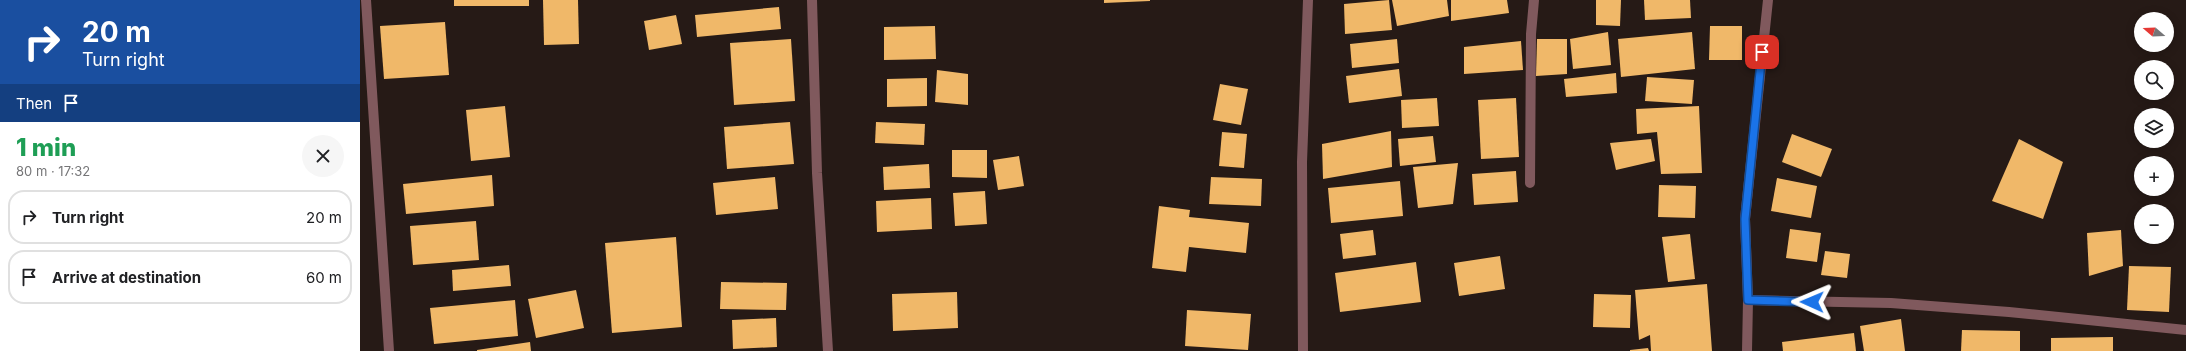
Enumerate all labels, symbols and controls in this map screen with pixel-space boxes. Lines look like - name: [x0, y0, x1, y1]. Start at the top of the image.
- north arrow: [2134, 12, 2174, 52]
- map controls: [2134, 12, 2174, 244]
- text: 20 m: [82, 15, 151, 49]
- icon: right: [16, 16, 68, 68]
- pin: [1745, 35, 1779, 69]
- icon: arrive: [1751, 41, 1773, 63]
- text: Turn right: [82, 49, 165, 70]
- button: search: [2134, 60, 2174, 100]
- icon: arrive: [60, 92, 82, 114]
- text: Then: [16, 94, 52, 113]
- button: layers: [2134, 108, 2174, 148]
- text: 1 min: [16, 133, 76, 162]
- button: close: [302, 135, 344, 177]
- button: +: [2134, 156, 2174, 196]
- text: 80 m · 17:32: [16, 163, 90, 179]
- button: −: [2134, 204, 2174, 244]
- icon: right: [18, 206, 40, 228]
- text: Turn right: [52, 208, 124, 227]
- text: 20 m: [306, 208, 342, 227]
- icon: arrive: [18, 266, 40, 288]
- text: Arrive at destination: [52, 268, 201, 287]
- text: 60 m: [306, 268, 342, 287]
- position arrow: [1791, 281, 1833, 323]

